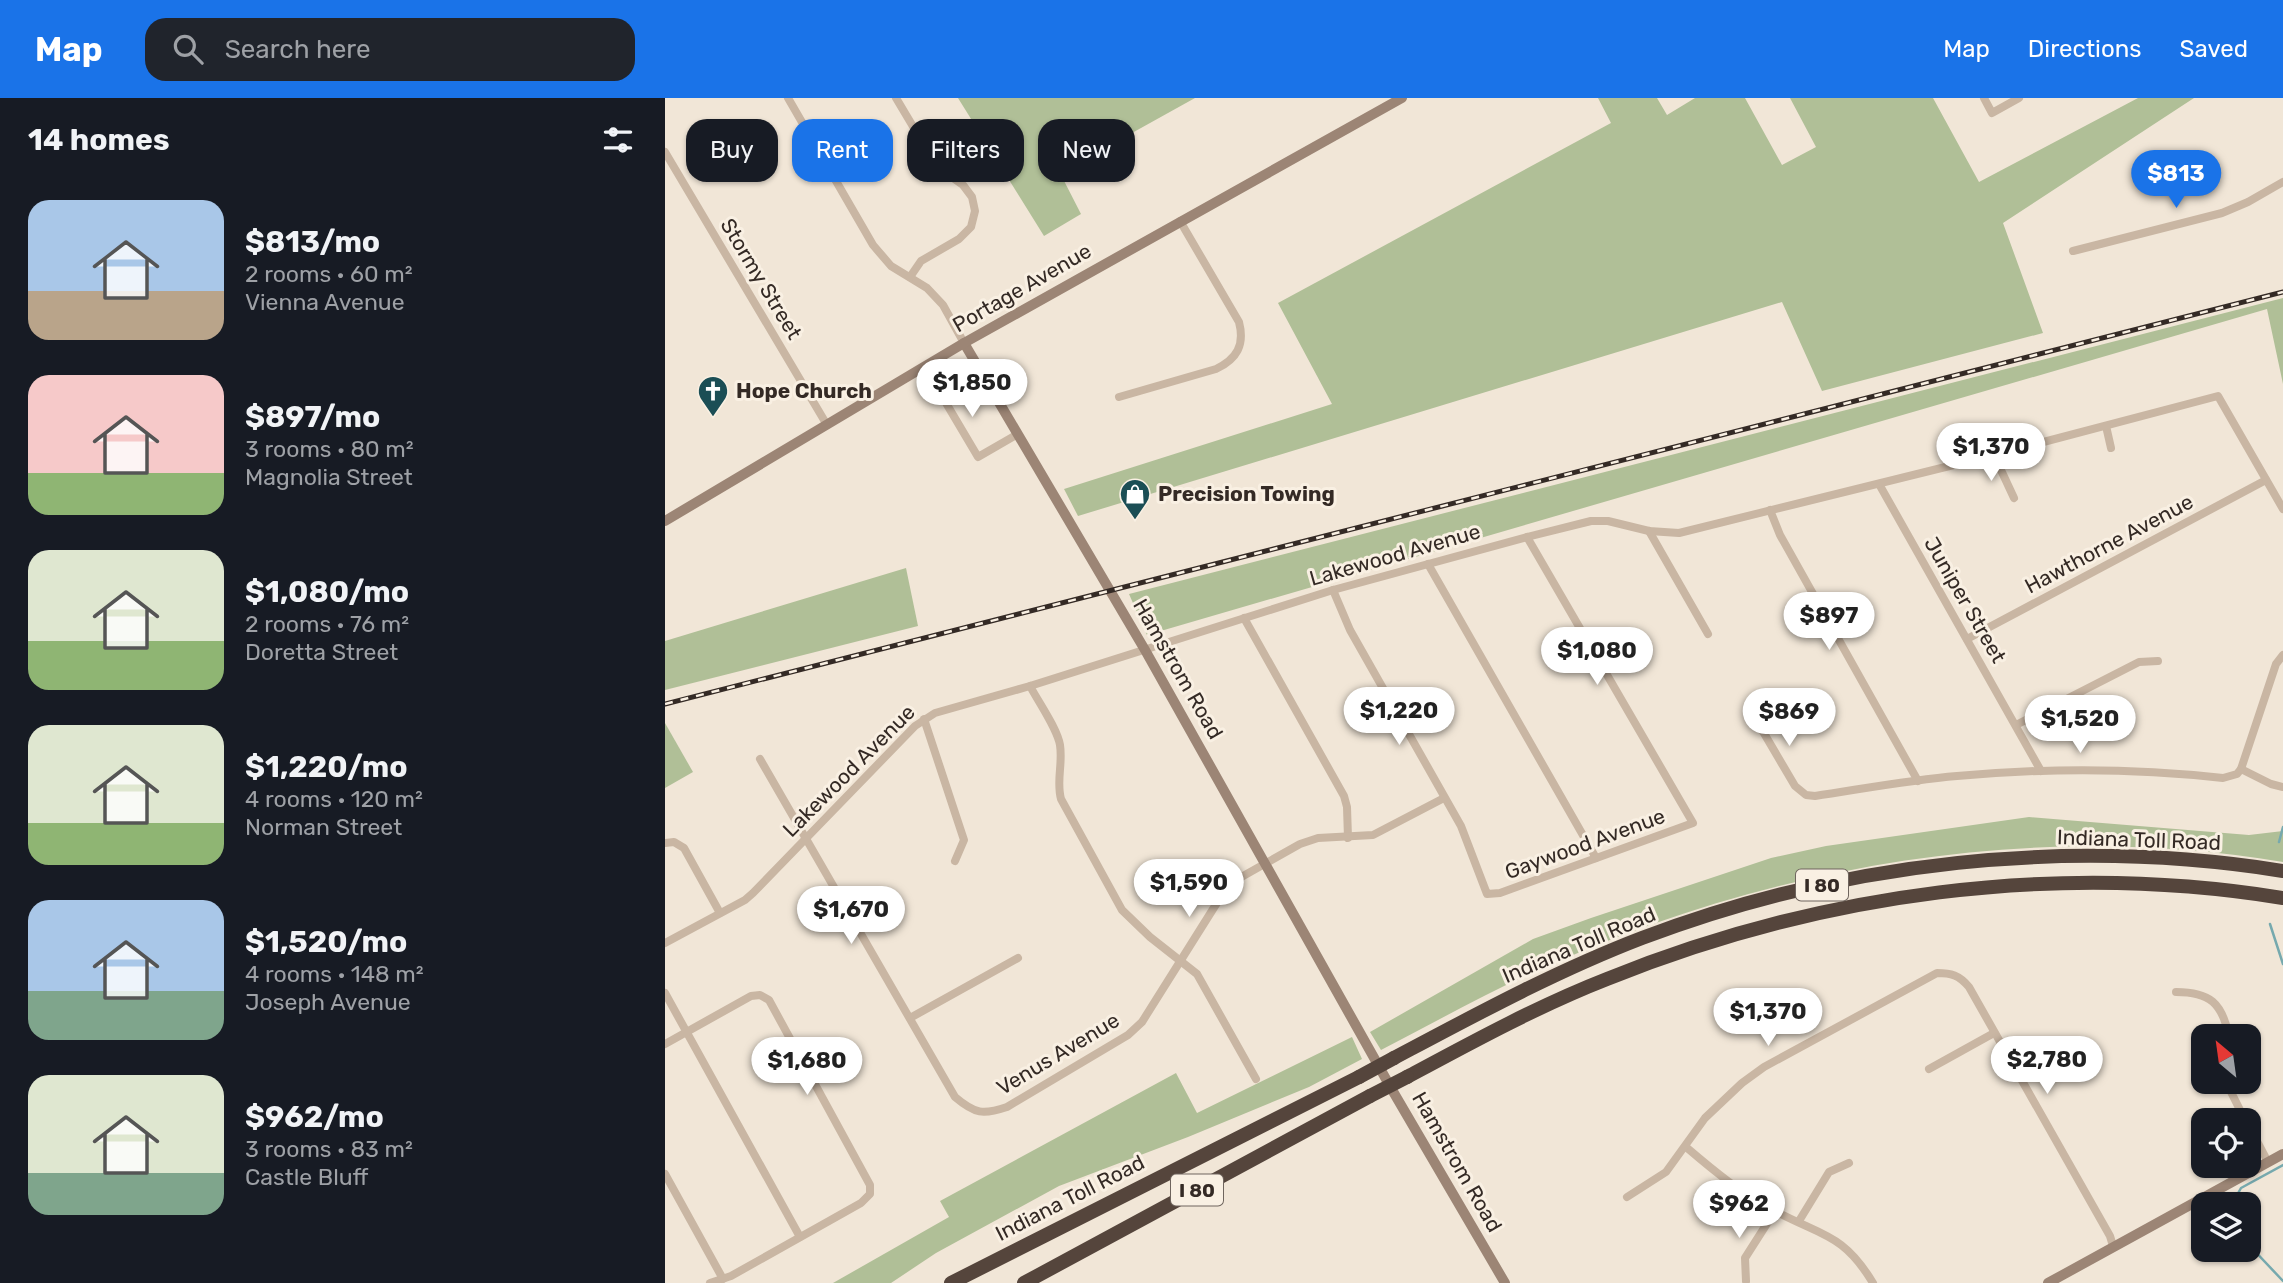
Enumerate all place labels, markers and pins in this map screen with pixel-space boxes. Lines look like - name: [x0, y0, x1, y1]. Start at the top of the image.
- pin: $813: [2135, 150, 2217, 210]
- pin: $1,850: [915, 360, 1029, 419]
- church icon: Hope Church: [696, 374, 730, 418]
- place label: Hope Church: [736, 378, 872, 403]
- pin: $1,370: [1934, 424, 2048, 483]
- shop icon: Precision Towing: [1118, 477, 1152, 521]
- place label: Precision Towing: [1158, 481, 1335, 506]
- pin: $897: [1788, 592, 1870, 652]
- pin: $1,080: [1540, 628, 1654, 687]
- pin: $1,220: [1342, 688, 1456, 747]
- pin: $869: [1748, 688, 1830, 748]
- pin: $1,520: [2023, 696, 2137, 755]
- pin: $1,590: [1132, 860, 1246, 919]
- pin: $1,670: [794, 886, 908, 946]
- pin: $1,370: [1711, 988, 1825, 1048]
- pin: $2,780: [1990, 1037, 2104, 1096]
- pin: $1,680: [750, 1038, 864, 1097]
- pin: $962: [1698, 1180, 1780, 1240]

